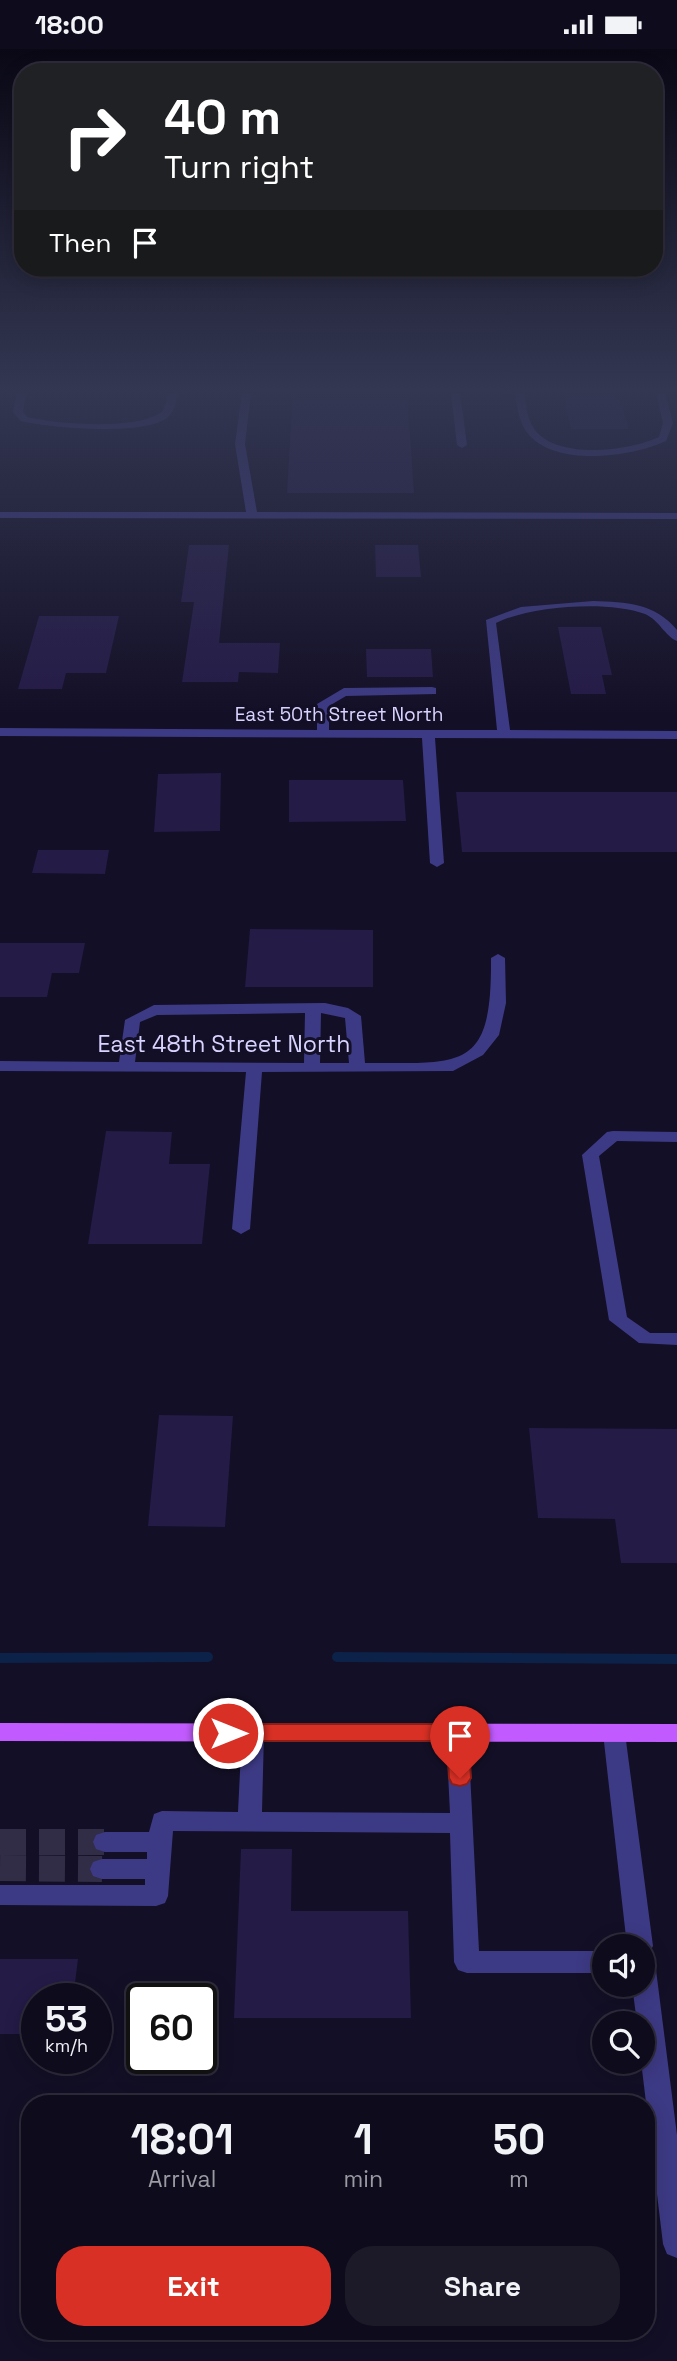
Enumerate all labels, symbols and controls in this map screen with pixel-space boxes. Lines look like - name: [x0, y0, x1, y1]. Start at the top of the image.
- text: 18:00: [35, 8, 104, 42]
- text: 40 m: [164, 86, 281, 148]
- icon: right: [49, 91, 140, 182]
- text: Turn right: [164, 147, 314, 187]
- icon: arrive: [126, 224, 164, 262]
- text: Then: [49, 226, 112, 260]
- street label: East 50th Street North: [235, 702, 443, 727]
- street label: East 48th Street North: [98, 1029, 350, 1059]
- position arrow: [191, 1696, 265, 1770]
- pin: [430, 1706, 490, 1778]
- icon: arrive: [441, 1717, 479, 1755]
- map controls: [592, 1934, 655, 2074]
- button: sound: [592, 1934, 655, 1997]
- speed limit sign: 60: [126, 1983, 217, 2074]
- text: 53: [45, 1997, 88, 2041]
- button: search: [592, 2011, 655, 2074]
- text: km/h: [45, 2034, 88, 2057]
- text: 18:01: [131, 2113, 234, 2166]
- text: 1: [354, 2113, 373, 2166]
- text: 50: [493, 2113, 545, 2166]
- text: Arrival: [148, 2164, 216, 2194]
- text: min: [343, 2164, 383, 2194]
- text: m: [509, 2164, 529, 2194]
- button: Exit: [56, 2246, 331, 2326]
- button: Share: [345, 2246, 620, 2326]

